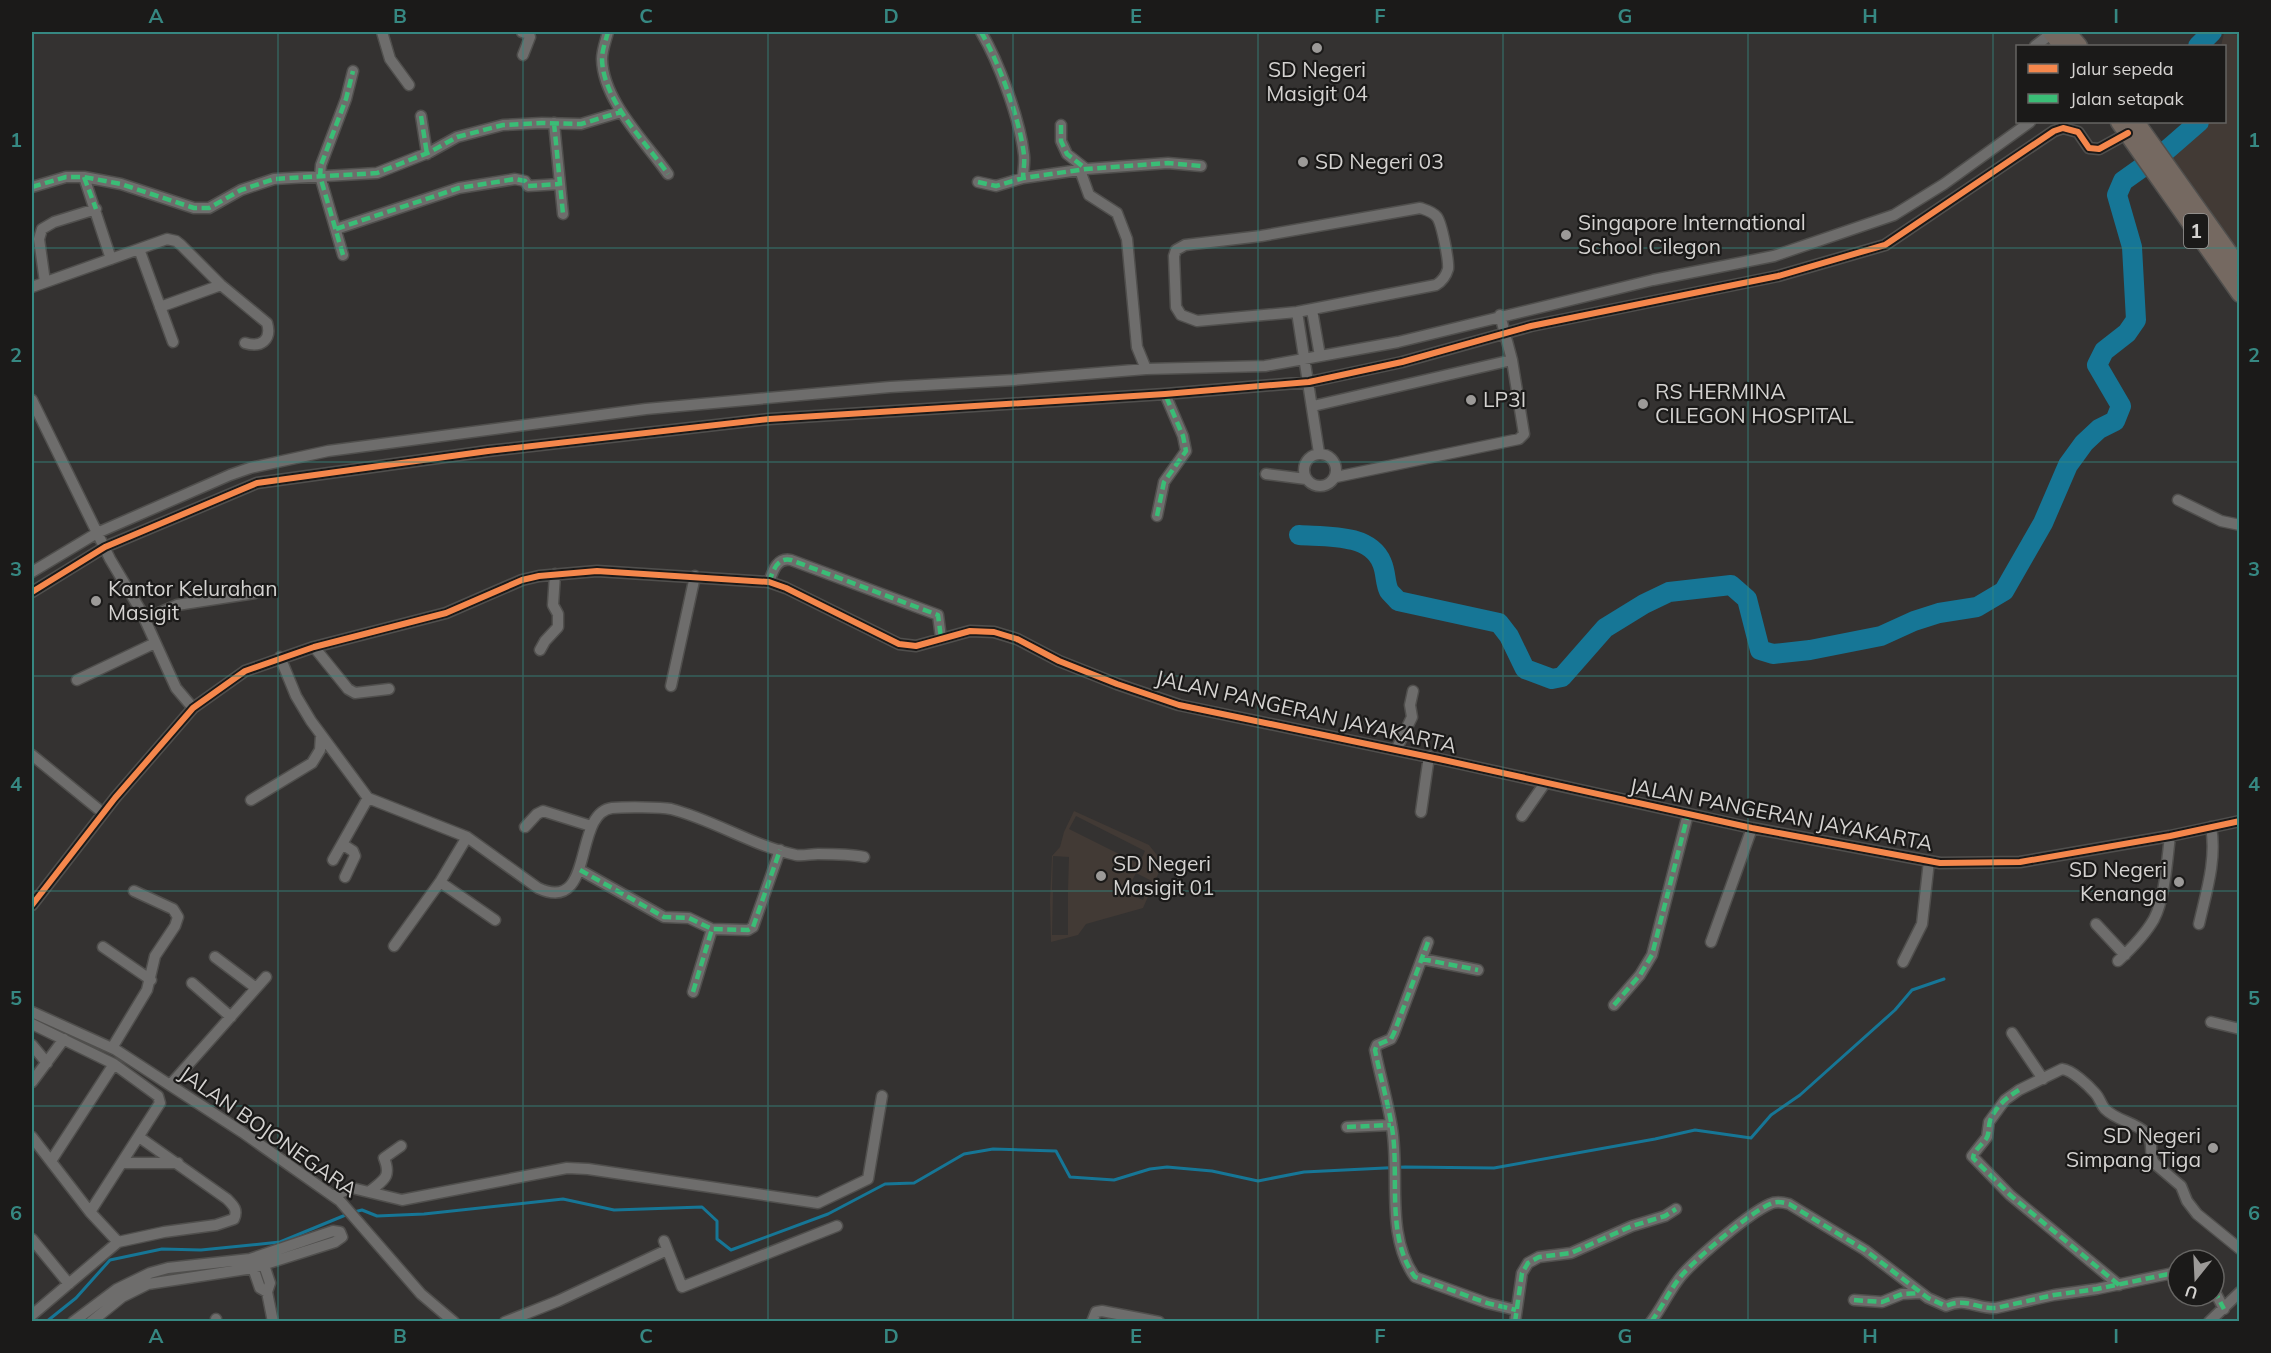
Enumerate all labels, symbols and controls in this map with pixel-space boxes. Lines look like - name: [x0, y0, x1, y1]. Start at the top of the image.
- text: A: [149, 3, 164, 28]
- text: B: [393, 3, 407, 28]
- text: C: [639, 3, 653, 28]
- text: D: [883, 3, 899, 28]
- text: E: [1130, 3, 1142, 28]
- text: F: [1374, 3, 1386, 28]
- text: G: [1618, 3, 1632, 28]
- text: H: [1862, 3, 1878, 28]
- text: I: [2113, 3, 2119, 28]
- marker: SD Negeri Masigit 04: [1310, 41, 1324, 55]
- legend: [2016, 45, 2226, 123]
- place label: SD Negeri Masigit 04: [1266, 56, 1368, 106]
- text: Jalur sepeda: [2070, 57, 2174, 80]
- text: Jalan setapak: [2070, 87, 2184, 110]
- text: 1: [10, 127, 22, 152]
- text: 1: [2248, 127, 2260, 152]
- place label: SD Negeri 03: [1315, 148, 1444, 174]
- marker: SD Negeri 03: [1296, 155, 1310, 169]
- place label: Singapore International School Cilegon: [1578, 209, 1806, 259]
- road number: 1: [2184, 214, 2208, 248]
- marker: Singapore International School Cilegon: [1559, 228, 1573, 242]
- text: 2: [10, 342, 22, 367]
- text: 2: [2248, 342, 2260, 367]
- place label: RS HERMINA CILEGON HOSPITAL: [1655, 378, 1854, 428]
- place label: LP3I: [1483, 386, 1526, 412]
- marker: LP3I: [1464, 393, 1478, 407]
- marker: RS HERMINA CILEGON HOSPITAL: [1636, 397, 1650, 411]
- text: 3: [10, 556, 22, 581]
- text: 3: [2248, 556, 2260, 581]
- place label: Kantor Kelurahan Masigit: [108, 575, 278, 625]
- marker: Kantor Kelurahan Masigit: [89, 594, 103, 608]
- street label: JALAN PANGERAN JAYAKARTA: [1153, 664, 1460, 759]
- text: 4: [10, 771, 22, 796]
- text: 4: [2248, 771, 2260, 796]
- street label: JALAN PANGERAN JAYAKARTA: [1627, 772, 1936, 856]
- place label: SD Negeri Masigit 01: [1113, 850, 1215, 900]
- place label: SD Negeri Kenanga: [2069, 856, 2167, 906]
- marker: SD Negeri Masigit 01: [1094, 869, 1108, 883]
- marker: SD Negeri Kenanga: [2172, 875, 2186, 889]
- text: 5: [10, 985, 22, 1010]
- text: 5: [2248, 985, 2260, 1010]
- street label: JALAN BOJONEGARA: [175, 1060, 363, 1203]
- place label: SD Negeri Simpang Tiga: [2066, 1122, 2201, 1172]
- marker: SD Negeri Simpang Tiga: [2206, 1141, 2220, 1155]
- text: 6: [10, 1200, 22, 1225]
- text: 6: [2248, 1200, 2260, 1225]
- north arrow: [2166, 1248, 2226, 1308]
- text: U: [2183, 1281, 2200, 1304]
- text: A: [149, 1323, 164, 1348]
- text: B: [393, 1323, 407, 1348]
- text: C: [639, 1323, 653, 1348]
- text: D: [883, 1323, 899, 1348]
- text: E: [1130, 1323, 1142, 1348]
- text: F: [1374, 1323, 1386, 1348]
- text: G: [1618, 1323, 1632, 1348]
- text: H: [1862, 1323, 1878, 1348]
- text: I: [2113, 1323, 2119, 1348]

